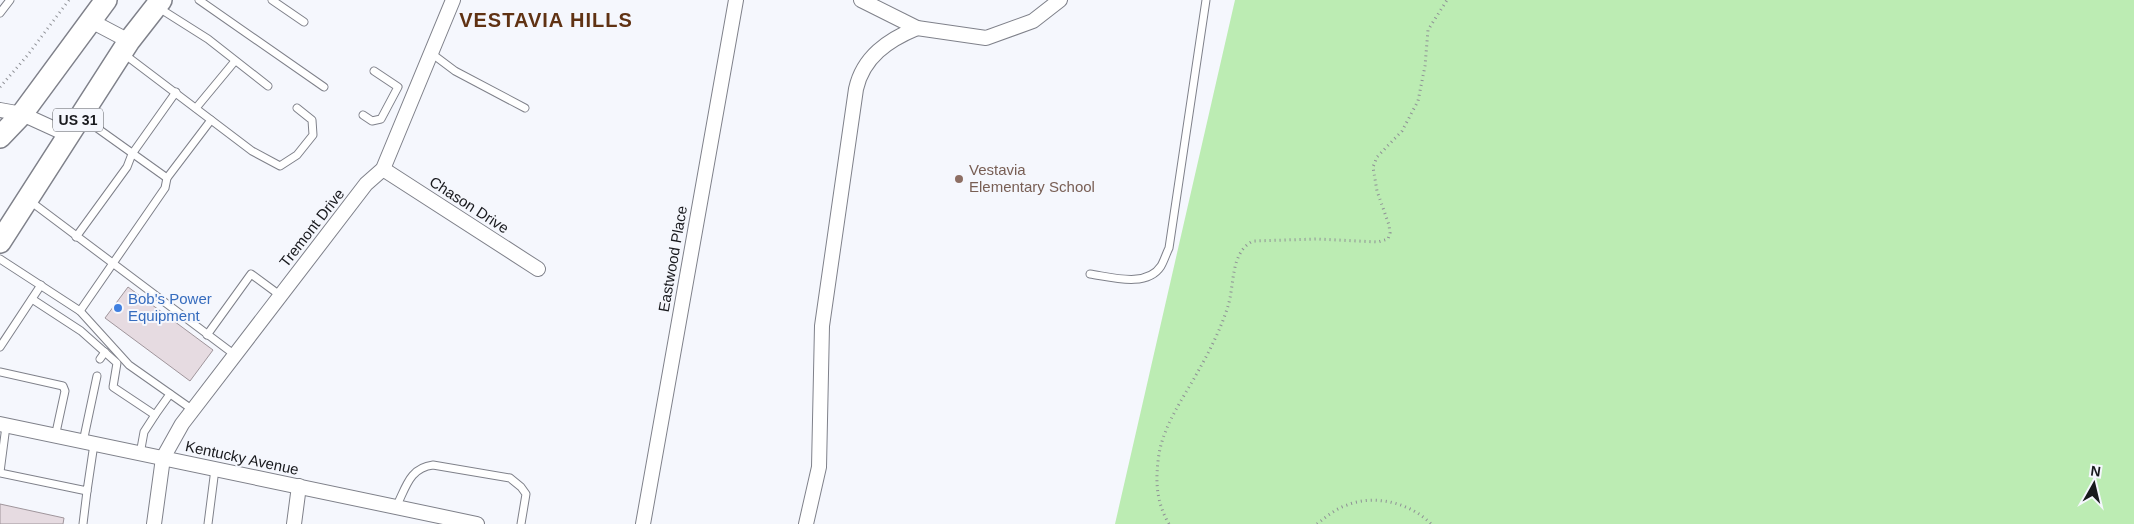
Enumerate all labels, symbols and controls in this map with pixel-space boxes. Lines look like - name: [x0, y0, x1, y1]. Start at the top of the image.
- district label: VESTAVIA HILLS: [459, 9, 633, 31]
- road number: US 31: [53, 108, 103, 132]
- place label: Vestavia Elementary School: [969, 161, 1095, 195]
- street label: Chason Drive: [427, 173, 512, 236]
- marker: Vestavia Elementary School: [953, 173, 965, 185]
- street label: Tremont Drive: [276, 185, 347, 270]
- street label: Eastwood Place: [655, 204, 690, 313]
- place label: Bob's Power Equipment: [128, 290, 212, 324]
- marker: Bob's Power Equipment: [112, 302, 124, 314]
- street label: Kentucky Avenue: [184, 437, 300, 478]
- north arrow: [2069, 459, 2119, 509]
- text: N: [2090, 462, 2102, 480]

